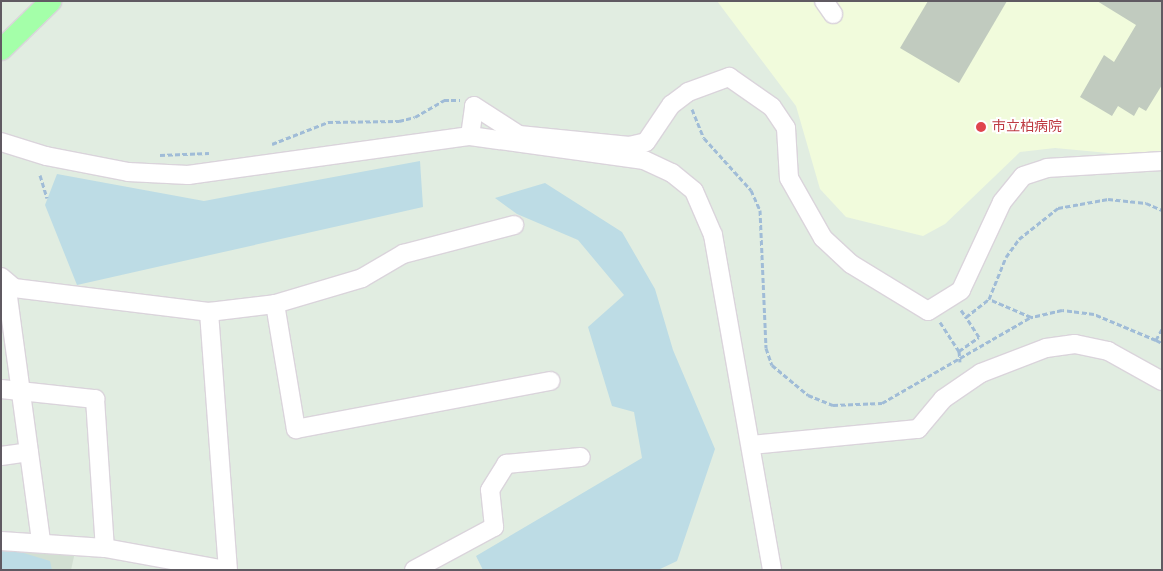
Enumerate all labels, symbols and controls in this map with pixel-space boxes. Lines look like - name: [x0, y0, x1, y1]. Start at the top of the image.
- place label: 市立柏病院: [992, 119, 1062, 135]
- marker: 市立柏病院: [974, 120, 988, 134]

